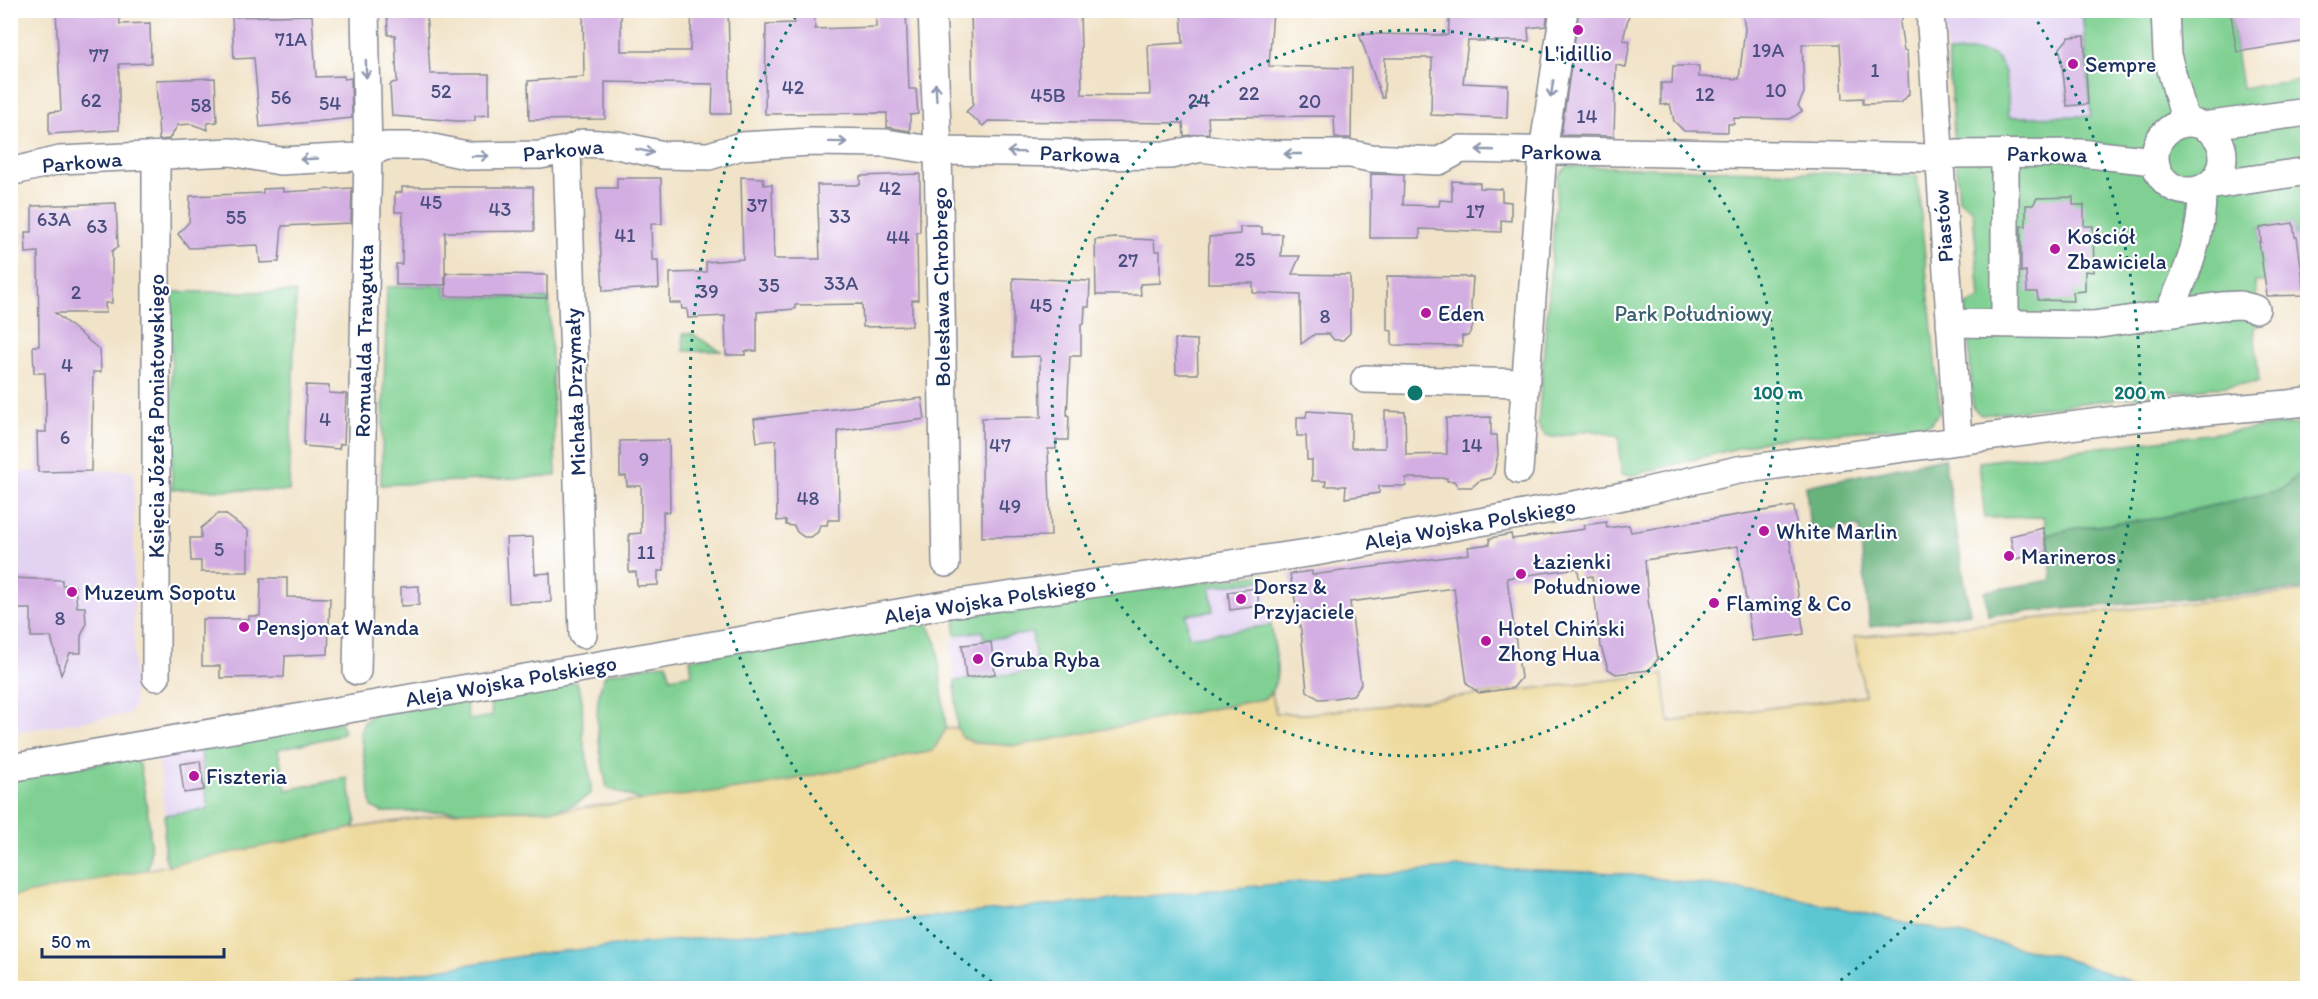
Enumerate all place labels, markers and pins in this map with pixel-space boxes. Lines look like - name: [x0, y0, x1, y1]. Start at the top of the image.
- marker: L'idillio: [1571, 23, 1585, 37]
- place label: L'idillio: [1544, 40, 1612, 67]
- place label: Sempre: [2085, 51, 2156, 78]
- marker: Sempre: [2066, 57, 2080, 71]
- place label: Kościół Zbawiciela: [2067, 223, 2167, 275]
- marker: Kościół Zbawiciela: [2048, 242, 2062, 256]
- place label: Eden: [1438, 300, 1485, 327]
- marker: Eden: [1419, 306, 1433, 320]
- centre of rings: [1405, 383, 1425, 403]
- place label: White Marlin: [1776, 518, 1898, 545]
- marker: White Marlin: [1757, 524, 1771, 538]
- place label: Marineros: [2021, 543, 2116, 570]
- place label: Łazienki Południowe: [1533, 548, 1641, 600]
- marker: Marineros: [2002, 549, 2016, 563]
- marker: Łazienki Południowe: [1514, 567, 1528, 581]
- place label: Dorsz & Przyjaciele: [1253, 573, 1355, 625]
- place label: Muzeum Sopotu: [84, 579, 236, 606]
- marker: Muzeum Sopotu: [65, 585, 79, 599]
- place label: Flaming & Co: [1726, 590, 1852, 617]
- marker: Dorsz & Przyjaciele: [1234, 592, 1248, 606]
- marker: Flaming & Co: [1707, 596, 1721, 610]
- place label: Pensjonat Wanda: [256, 614, 419, 641]
- place label: Hotel Chiński Zhong Hua: [1498, 615, 1625, 667]
- marker: Pensjonat Wanda: [237, 620, 251, 634]
- marker: Hotel Chiński Zhong Hua: [1479, 634, 1493, 648]
- place label: Gruba Ryba: [990, 646, 1101, 673]
- marker: Gruba Ryba: [971, 652, 985, 666]
- place label: Fiszteria: [206, 763, 288, 790]
- marker: Fiszteria: [187, 769, 201, 783]

